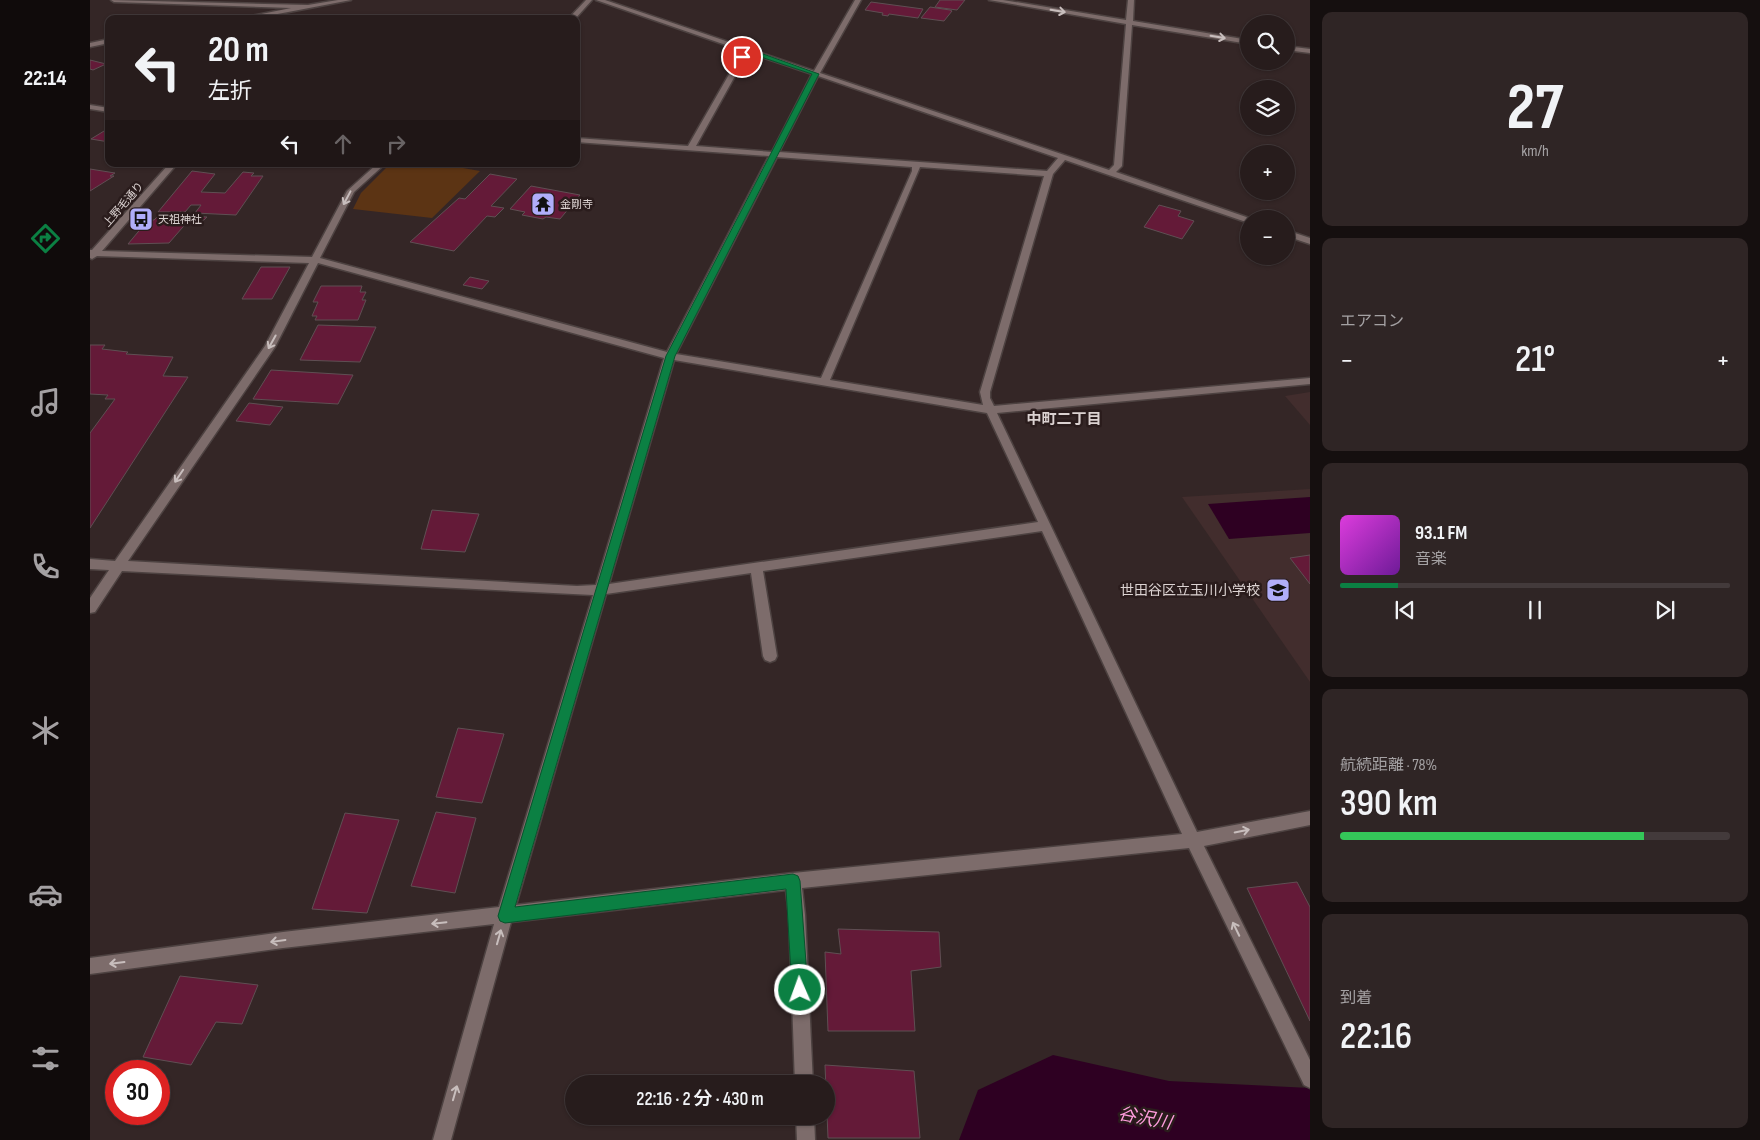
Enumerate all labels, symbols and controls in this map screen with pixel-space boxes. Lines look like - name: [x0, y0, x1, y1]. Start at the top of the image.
- one-way arrow: [1049, 6, 1065, 16]
- map controls: [1240, 15, 1295, 265]
- button: search: [1240, 15, 1295, 70]
- text: 20 m: [208, 29, 269, 72]
- one-way arrow: [1210, 32, 1226, 42]
- icon: left: [125, 35, 190, 100]
- pin: [721, 36, 763, 78]
- icon: arrive: [728, 43, 756, 71]
- text: 22:14: [23, 65, 67, 92]
- text: 27: [1507, 70, 1563, 148]
- text: 左折: [208, 78, 252, 105]
- button: layers: [1240, 80, 1295, 135]
- icon: left: [276, 130, 304, 158]
- icon: ahead: [329, 130, 357, 158]
- icon: right: [382, 130, 410, 158]
- text: km/h: [1521, 142, 1549, 161]
- button: +: [1240, 145, 1295, 200]
- street label: 上野毛通り: [100, 179, 146, 229]
- one-way arrow: [342, 191, 352, 206]
- temple icon: 金剛寺: [530, 191, 556, 217]
- place label: 金剛寺: [560, 198, 593, 211]
- bus stop icon: 天祖神社: [128, 206, 154, 232]
- button: −: [1240, 210, 1295, 265]
- place label: 天祖神社: [158, 213, 202, 226]
- icon: directions: [28, 221, 63, 256]
- text: エアコン: [1340, 312, 1404, 331]
- one-way arrow: [267, 335, 277, 350]
- text: 21°: [1515, 337, 1555, 382]
- text: −: [1340, 344, 1354, 377]
- text: +: [1716, 344, 1730, 377]
- icon: music: [28, 385, 63, 420]
- district label: 中町二丁目: [1026, 410, 1102, 429]
- one-way arrow: [174, 468, 184, 482]
- text: 93.1 FM: [1415, 522, 1467, 545]
- icon: phone: [28, 549, 63, 584]
- text: 音楽: [1415, 550, 1447, 569]
- school or university icon: 世田谷区立玉川小学校: [1265, 577, 1291, 603]
- place label: 世田谷区立玉川小学校: [1120, 582, 1260, 599]
- icon: previous: [1391, 596, 1419, 624]
- icon: pause: [1521, 596, 1549, 624]
- icon: next: [1651, 596, 1679, 624]
- icon: climate: [28, 713, 63, 748]
- text: 航続距離 · 78%: [1340, 756, 1437, 775]
- text: 390 km: [1340, 781, 1438, 826]
- one-way arrow: [1233, 826, 1249, 836]
- icon: car: [28, 877, 63, 912]
- one-way arrow: [432, 918, 448, 928]
- one-way arrow: [1231, 922, 1240, 937]
- one-way arrow: [495, 929, 505, 945]
- one-way arrow: [270, 936, 286, 946]
- one-way arrow: [109, 958, 125, 968]
- position arrow: [773, 963, 825, 1015]
- text: 到着: [1340, 989, 1372, 1008]
- text: 22:16: [1340, 1014, 1412, 1059]
- icon: filters: [28, 1041, 63, 1076]
- speed limit sign: 30: [105, 1060, 170, 1125]
- one-way arrow: [451, 1086, 460, 1102]
- text: 22:16 · 2 分 · 430 m: [636, 1088, 764, 1111]
- water label: 谷沢川: [1116, 1103, 1175, 1134]

